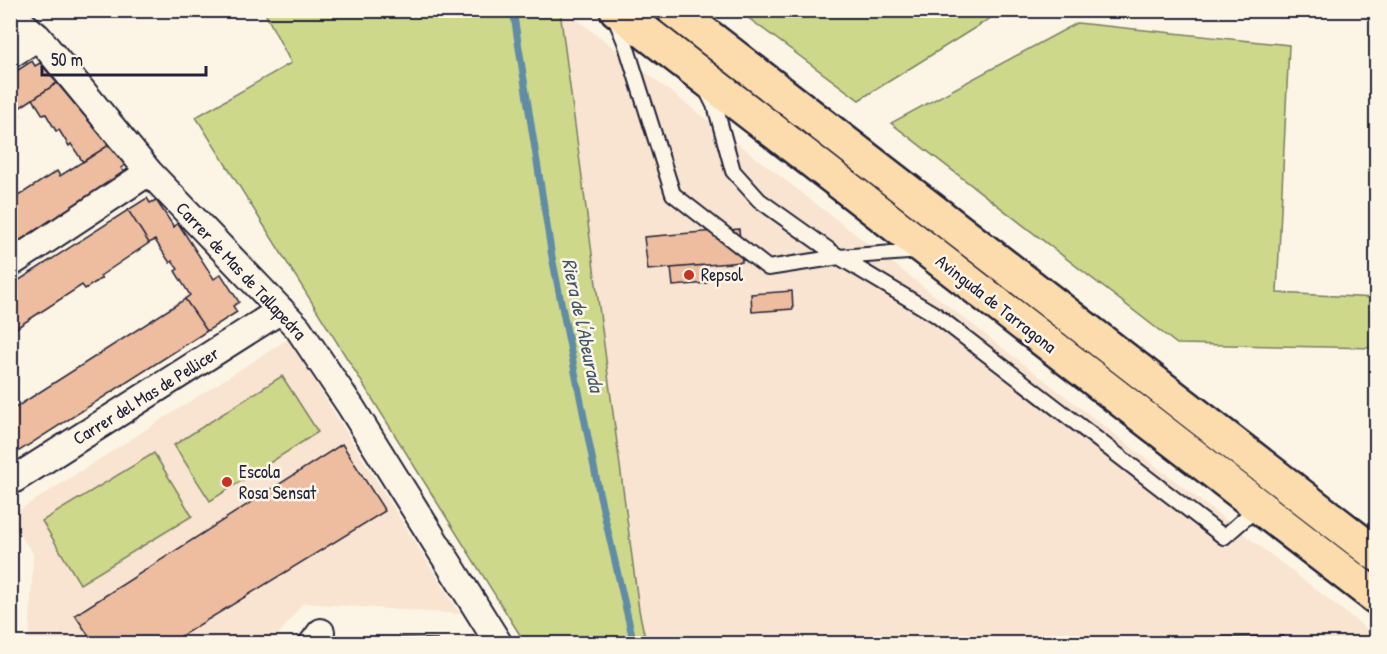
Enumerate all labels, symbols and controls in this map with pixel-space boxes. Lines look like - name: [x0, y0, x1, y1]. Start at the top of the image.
- scale bar: [42, 39, 206, 77]
- text: 50 m: [51, 47, 83, 72]
- street label: Carrer de Mas de Tallapedra: [171, 196, 312, 345]
- street label: Avinguda de Tarragona: [931, 249, 1062, 359]
- water label: Riera de l'Abeurada: [556, 256, 611, 396]
- place label: Repsol: [701, 262, 743, 287]
- marker: Repsol: [682, 268, 696, 282]
- street label: Carrer del Mas de Pellicer: [68, 340, 224, 451]
- place label: Escola Rosa Sensat: [239, 459, 317, 505]
- marker: Escola Rosa Sensat: [220, 475, 234, 489]

